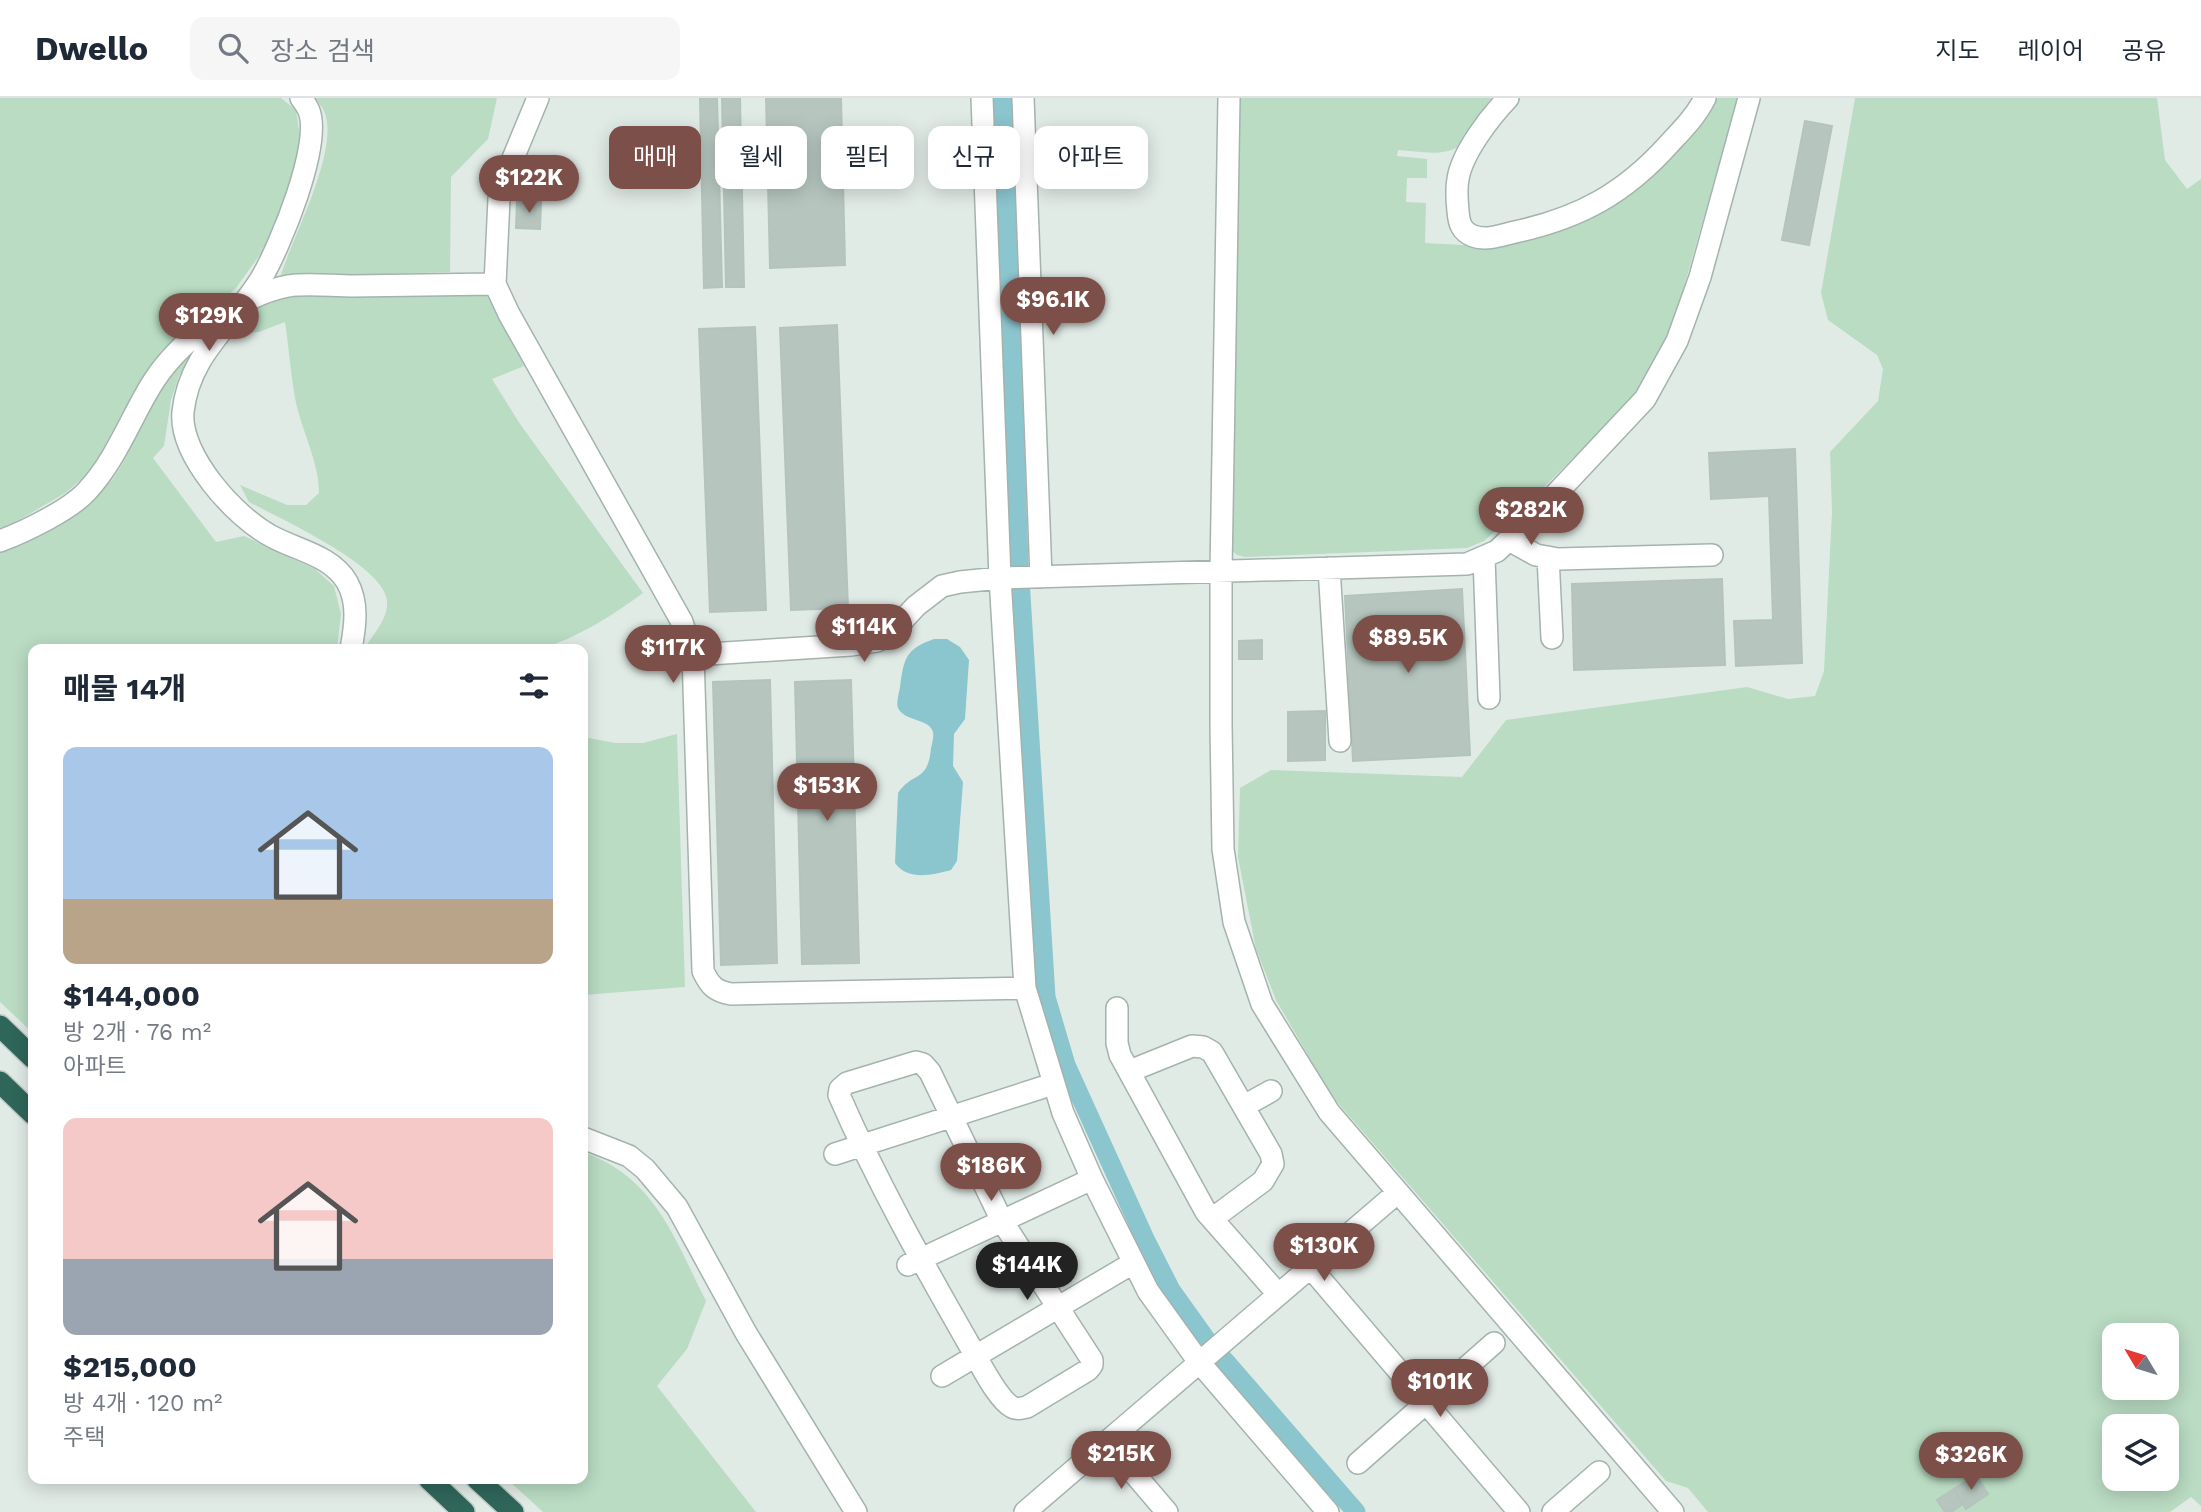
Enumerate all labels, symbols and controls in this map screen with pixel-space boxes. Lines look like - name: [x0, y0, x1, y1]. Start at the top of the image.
- search box: [190, 17, 680, 80]
- text: Dwello: [35, 29, 148, 68]
- icon: search: [214, 29, 252, 67]
- text: 장소 검색: [270, 36, 375, 66]
- text: 지도: [1935, 37, 1980, 65]
- text: 레이어: [2018, 37, 2084, 65]
- text: 공유: [2122, 37, 2166, 65]
- chip: 매매: [609, 126, 701, 189]
- chip: 월세: [715, 126, 807, 189]
- chip: 필터: [821, 126, 914, 189]
- chip: 신규: [928, 126, 1020, 189]
- chip: 아파트: [1034, 126, 1148, 189]
- pin: $122K: [480, 156, 578, 215]
- text: $122K: [495, 164, 563, 191]
- pin: $96.1K: [996, 278, 1110, 337]
- text: $96.1K: [1016, 286, 1090, 313]
- pin: $129K: [160, 294, 258, 353]
- text: $129K: [175, 302, 243, 329]
- pin: $282K: [1482, 488, 1580, 547]
- text: $282K: [1495, 496, 1567, 523]
- pin: $114K: [815, 604, 913, 664]
- text: $114K: [831, 613, 897, 640]
- pin: $89.5K: [1351, 616, 1465, 675]
- text: $89.5K: [1368, 624, 1448, 651]
- pin: $117K: [624, 626, 722, 685]
- text: $117K: [641, 634, 705, 661]
- icon: filters: [515, 667, 553, 705]
- text: 매물 14개: [63, 671, 186, 706]
- pin: $153K: [778, 764, 876, 823]
- text: $153K: [793, 772, 861, 799]
- icon: home: [245, 792, 371, 918]
- text: $144,000: [63, 978, 200, 1013]
- text: 방 2개 · 76 m²: [63, 1019, 211, 1046]
- text: 아파트: [63, 1053, 126, 1080]
- pin: $186K: [942, 1144, 1040, 1203]
- text: $186K: [956, 1152, 1026, 1179]
- icon: home: [245, 1163, 371, 1289]
- pin: $130K: [1275, 1224, 1373, 1283]
- text: $130K: [1289, 1232, 1359, 1259]
- pin: $144K: [978, 1242, 1076, 1302]
- text: $144K: [992, 1251, 1062, 1278]
- north arrow: [2102, 1323, 2179, 1400]
- map controls: [2102, 1323, 2179, 1491]
- text: $215,000: [63, 1349, 197, 1384]
- pin: $101K: [1391, 1360, 1489, 1419]
- text: $101K: [1407, 1368, 1473, 1395]
- text: 방 4개 · 120 m²: [63, 1390, 222, 1417]
- button: layers: [2102, 1414, 2179, 1491]
- text: 주택: [63, 1424, 105, 1451]
- pin: $215K: [1072, 1432, 1170, 1491]
- pin: $326K: [1922, 1432, 2020, 1492]
- text: $215K: [1087, 1440, 1155, 1467]
- text: $326K: [1935, 1441, 2007, 1468]

